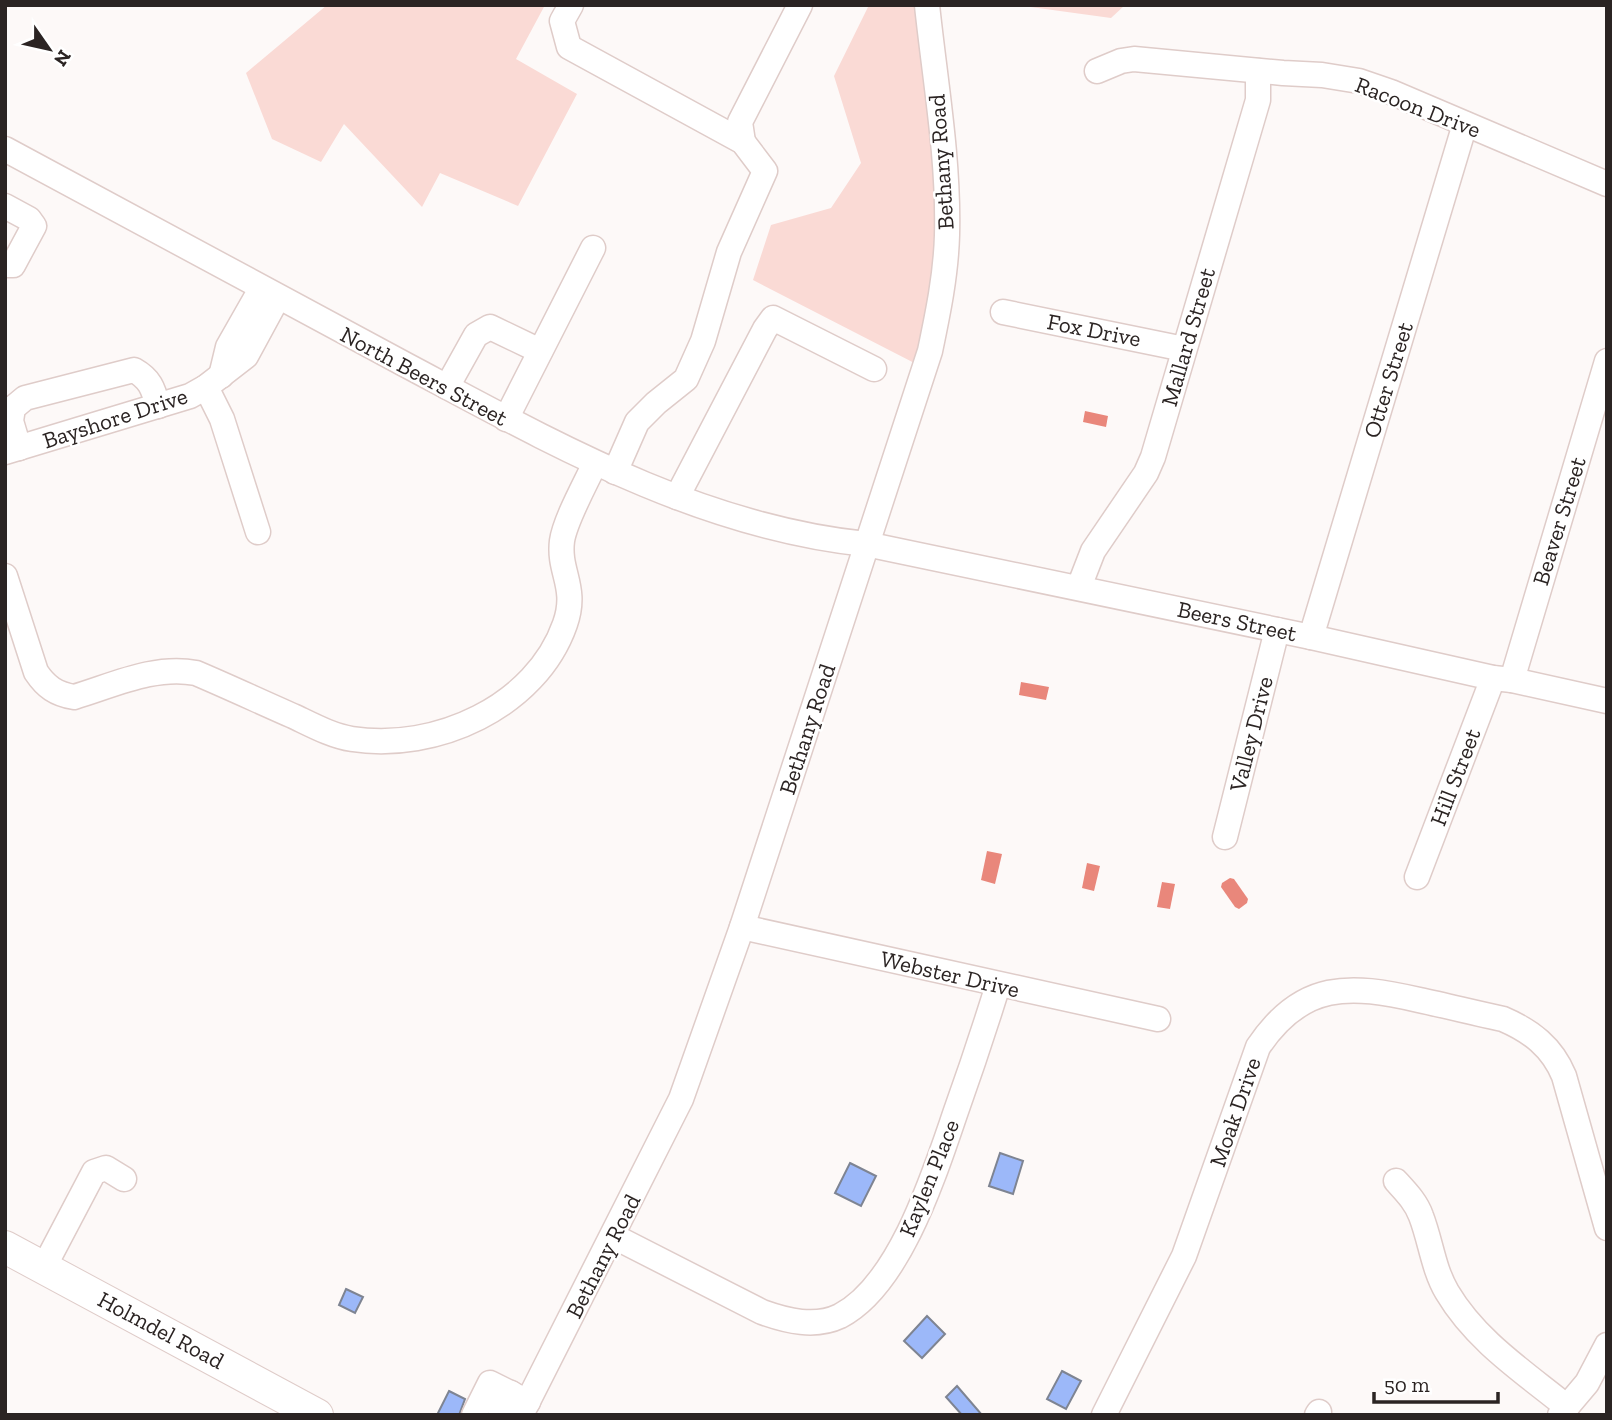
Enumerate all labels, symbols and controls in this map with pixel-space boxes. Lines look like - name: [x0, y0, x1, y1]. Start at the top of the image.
- north arrow: [14, 14, 84, 84]
- text: N: [49, 46, 76, 71]
- street label: Racoon Drive: [1351, 70, 1485, 144]
- street label: Bethany Road: [922, 93, 960, 231]
- street label: Mallard Street: [1155, 264, 1221, 409]
- street label: Fox Drive: [1045, 307, 1143, 353]
- street label: Otter Street: [1357, 318, 1419, 441]
- street label: North Beers Street: [336, 320, 513, 432]
- street label: Bayshore Drive: [39, 381, 191, 455]
- street label: Beaver Street: [1526, 453, 1592, 588]
- street label: Beers Street: [1175, 595, 1300, 647]
- street label: Bethany Road: [773, 660, 841, 798]
- street label: Valley Drive: [1223, 673, 1279, 795]
- street label: Hill Street: [1424, 724, 1486, 830]
- street label: Webster Drive: [878, 944, 1022, 1004]
- street label: Moak Drive: [1203, 1054, 1267, 1170]
- street label: Kaylen Place: [893, 1115, 965, 1241]
- street label: Bethany Road: [560, 1189, 646, 1323]
- street label: Holmdel Road: [93, 1285, 229, 1375]
- scale bar: [1374, 1360, 1498, 1404]
- text: 50 m: [1384, 1372, 1430, 1397]

